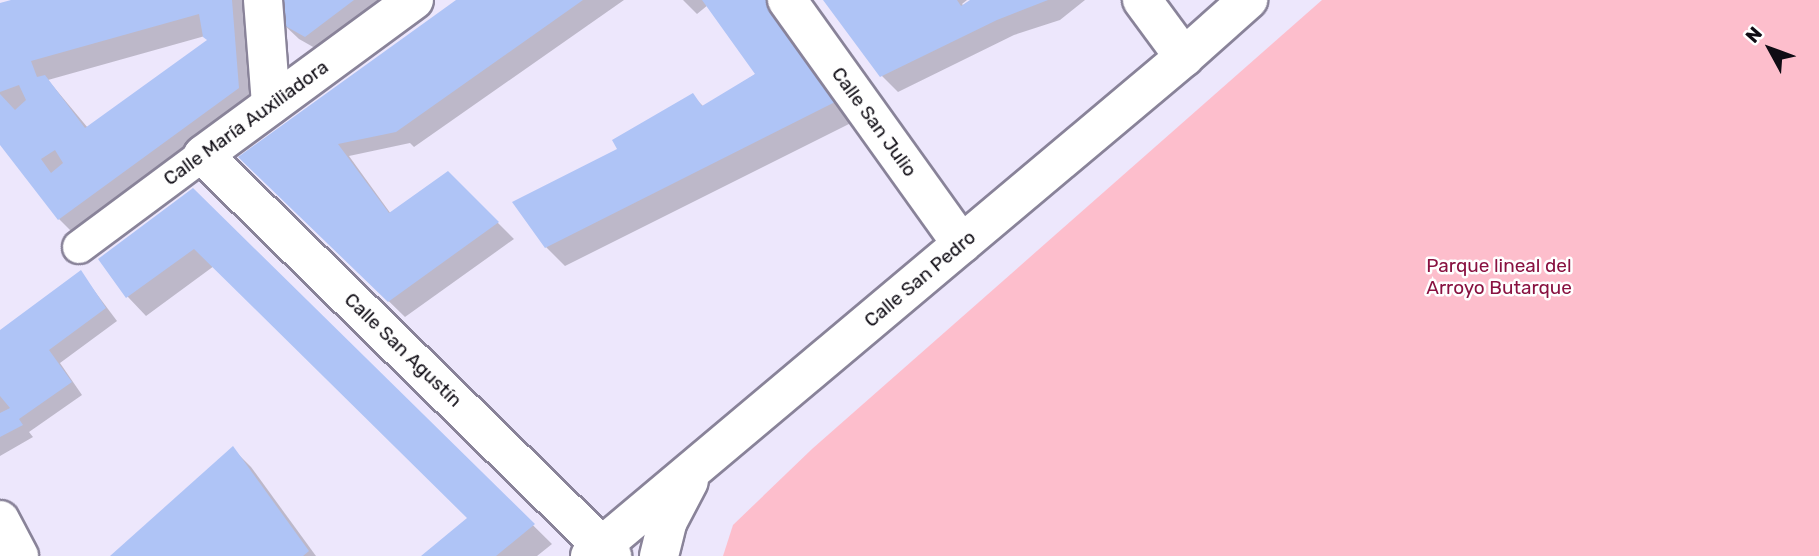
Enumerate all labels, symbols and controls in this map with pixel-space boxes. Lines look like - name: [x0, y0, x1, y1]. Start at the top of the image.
- north arrow: [1735, 14, 1805, 84]
- text: N: [1741, 22, 1767, 48]
- street label: Calle María Auxiliadora: [159, 55, 333, 191]
- street label: Calle San Julio: [827, 63, 921, 181]
- street label: Calle San Pedro: [860, 226, 980, 332]
- park label: Parque lineal del Arroyo Butarque: [1426, 255, 1572, 299]
- street label: Calle San Agustín: [339, 288, 467, 412]

